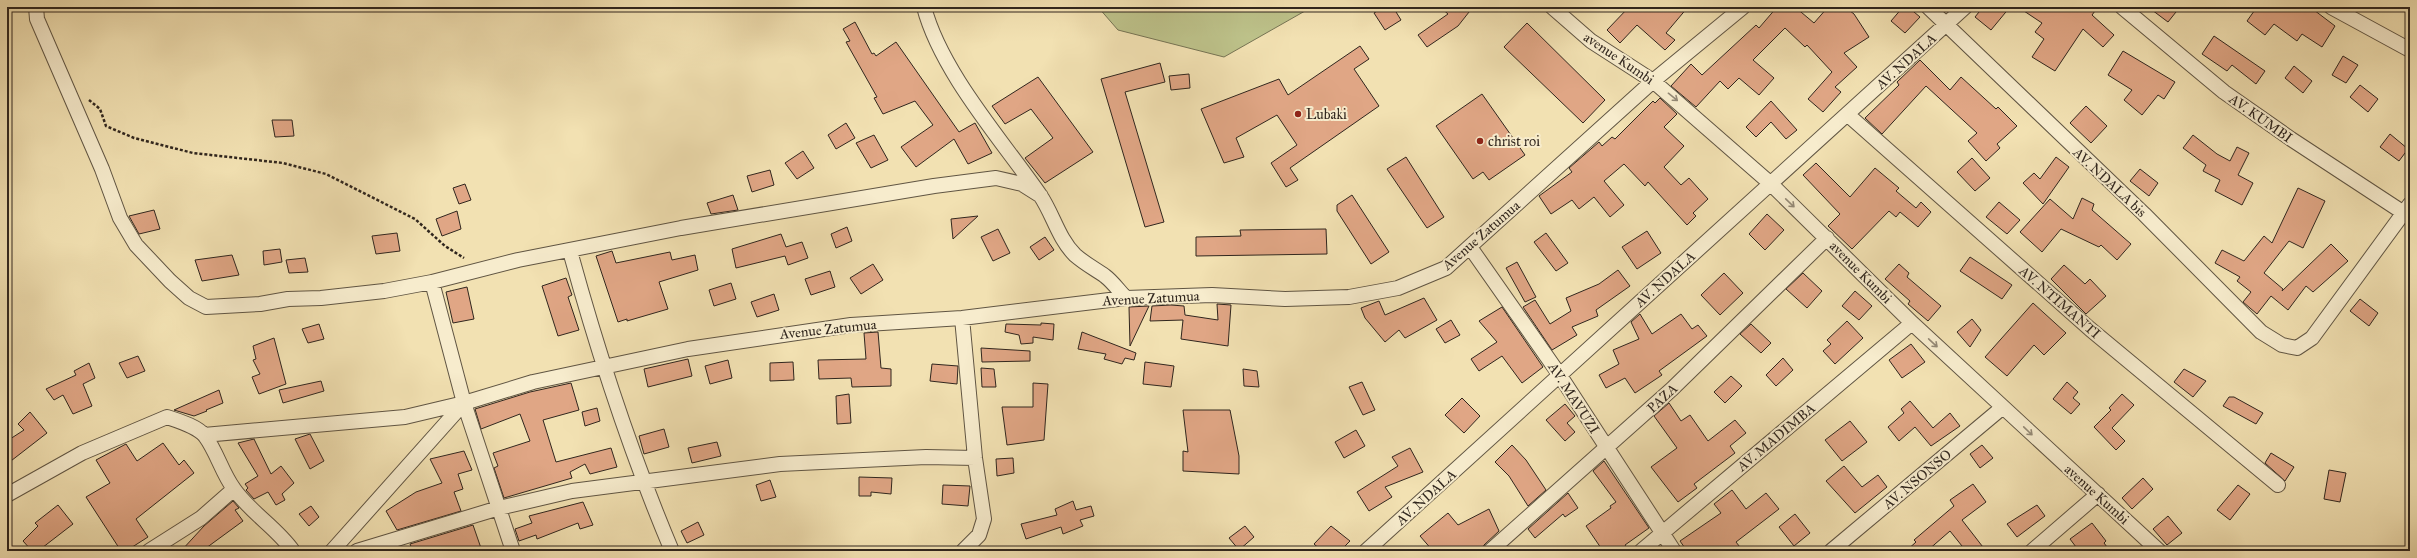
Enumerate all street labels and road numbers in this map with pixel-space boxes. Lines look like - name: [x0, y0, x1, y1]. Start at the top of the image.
- street label: avenue Kumbi: [1580, 29, 1657, 88]
- street label: AV. NDALA: [1872, 29, 1940, 94]
- street label: AV. KUMBI: [2225, 90, 2296, 146]
- street label: AV. NDALA bis: [2069, 143, 2150, 221]
- street label: Avenue Zatumua: [1438, 197, 1524, 274]
- street label: avenue Kumbi: [1826, 238, 1896, 307]
- street label: AV. NDALA: [1631, 247, 1699, 312]
- street label: AV. NTIMANTI: [2015, 262, 2104, 342]
- street label: Avenue Zatumua: [1101, 287, 1200, 310]
- street label: Avenue Zatumua: [778, 316, 877, 343]
- street label: AV. MAVUZI: [1544, 359, 1603, 437]
- street label: PAZA: [1644, 380, 1681, 417]
- street label: AV. MADIMBA: [1733, 399, 1819, 476]
- street label: AV. NSONSO: [1879, 446, 1955, 514]
- street label: avenue Kumbi: [2061, 461, 2133, 528]
- street label: AV. NDALA: [1392, 465, 1460, 530]

